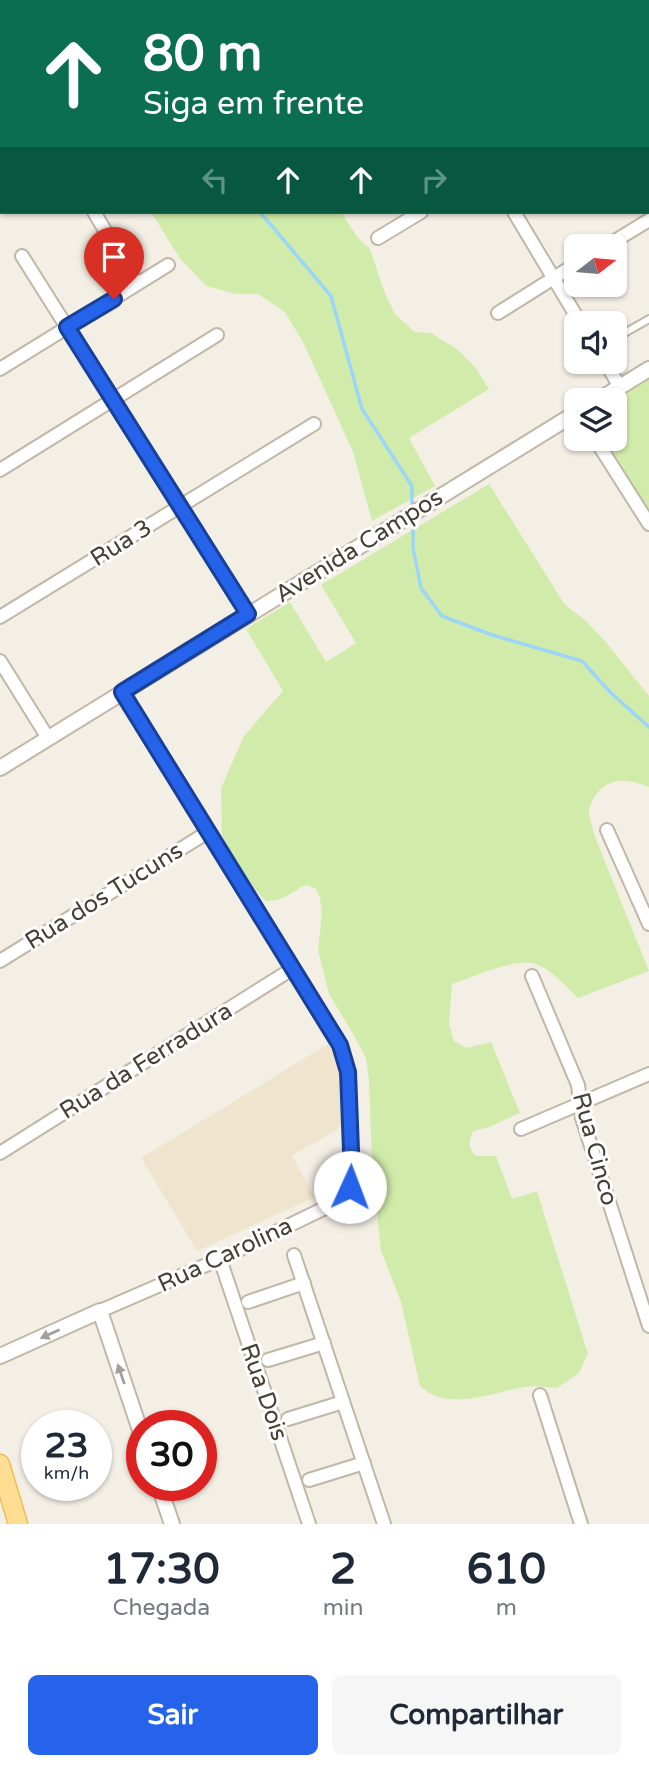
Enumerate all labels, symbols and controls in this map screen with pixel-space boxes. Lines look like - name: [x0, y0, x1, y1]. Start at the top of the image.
- text: 80 m: [143, 25, 262, 84]
- icon: ahead: [28, 28, 119, 119]
- text: Siga em frente: [143, 85, 364, 123]
- icon: left: [196, 161, 234, 199]
- icon: ahead: [269, 161, 307, 199]
- icon: ahead: [342, 161, 380, 199]
- icon: right: [415, 161, 453, 199]
- pin: [84, 227, 144, 299]
- north arrow: [564, 234, 626, 298]
- map controls: [564, 234, 627, 451]
- icon: arrive: [95, 238, 133, 276]
- button: sound: [564, 311, 627, 374]
- button: layers: [564, 388, 627, 451]
- street label: Avenida Campos: [270, 483, 448, 609]
- street label: Rua 3: [85, 513, 157, 573]
- street label: Rua dos Tucuns: [20, 836, 188, 956]
- street label: Rua da Ferradura: [54, 996, 238, 1126]
- street label: Rua Cinco: [566, 1089, 624, 1209]
- position arrow: [313, 1150, 387, 1224]
- street label: Rua Carolina: [153, 1211, 297, 1299]
- one-way arrow: [40, 1328, 60, 1340]
- street label: Rua Dois: [234, 1339, 294, 1445]
- one-way arrow: [115, 1363, 126, 1384]
- speed limit sign: 30: [126, 1410, 217, 1501]
- text: 23: [45, 1425, 88, 1467]
- text: km/h: [44, 1462, 89, 1484]
- text: 17:30: [103, 1544, 220, 1595]
- text: 2: [330, 1544, 356, 1595]
- text: 610: [467, 1544, 546, 1595]
- text: Chegada: [112, 1594, 210, 1622]
- text: min: [323, 1594, 364, 1622]
- text: m: [496, 1594, 517, 1622]
- button: Sair: [28, 1675, 318, 1755]
- button: Compartilhar: [332, 1675, 621, 1755]

